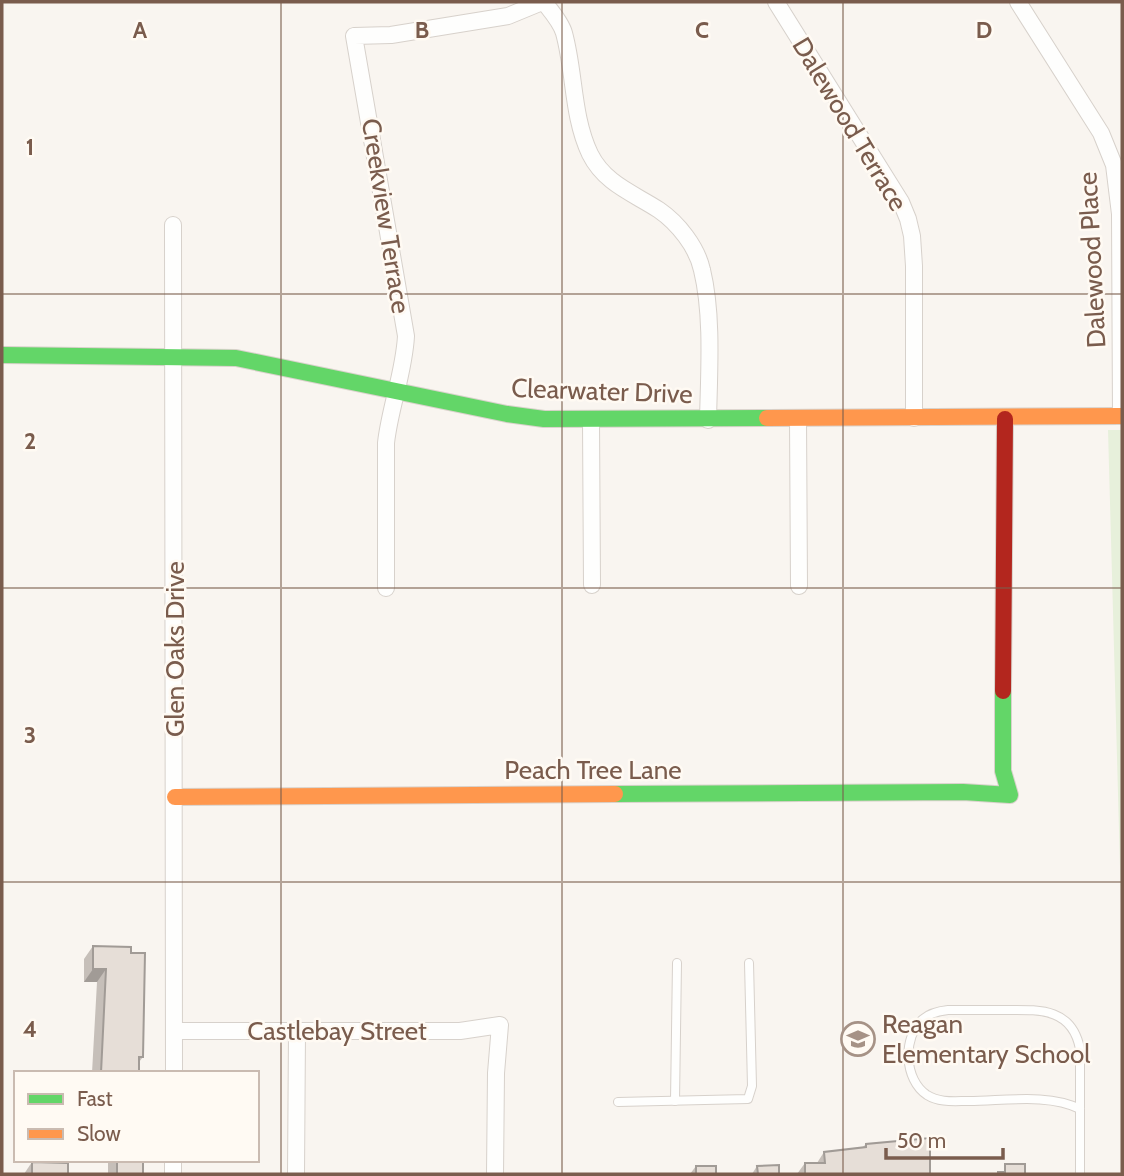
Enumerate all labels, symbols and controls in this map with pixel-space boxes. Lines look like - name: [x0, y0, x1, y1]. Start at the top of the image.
- text: A: [133, 16, 148, 44]
- text: B: [415, 16, 429, 44]
- text: C: [695, 16, 709, 44]
- text: D: [976, 16, 992, 44]
- street label: Dalewood Terrace: [786, 31, 914, 217]
- street label: Creekview Terrace: [355, 116, 417, 316]
- text: 1: [26, 133, 34, 161]
- street label: Dalewood Place: [1071, 171, 1113, 349]
- street label: Clearwater Drive: [511, 372, 693, 410]
- text: 2: [24, 427, 36, 455]
- street label: Glen Oaks Drive: [159, 561, 191, 737]
- text: 3: [24, 721, 36, 749]
- street label: Peach Tree Lane: [504, 754, 682, 786]
- place label: Reagan Elementary School: [882, 1008, 1090, 1070]
- text: 4: [23, 1015, 37, 1043]
- street label: Castlebay Street: [247, 1015, 427, 1047]
- school or university icon: Reagan Elementary School: [839, 1020, 877, 1058]
- legend: [14, 1071, 259, 1162]
- text: Fast: [77, 1086, 113, 1111]
- scale bar: [886, 1116, 1003, 1160]
- text: Slow: [77, 1121, 121, 1146]
- text: 50 m: [897, 1128, 946, 1153]

